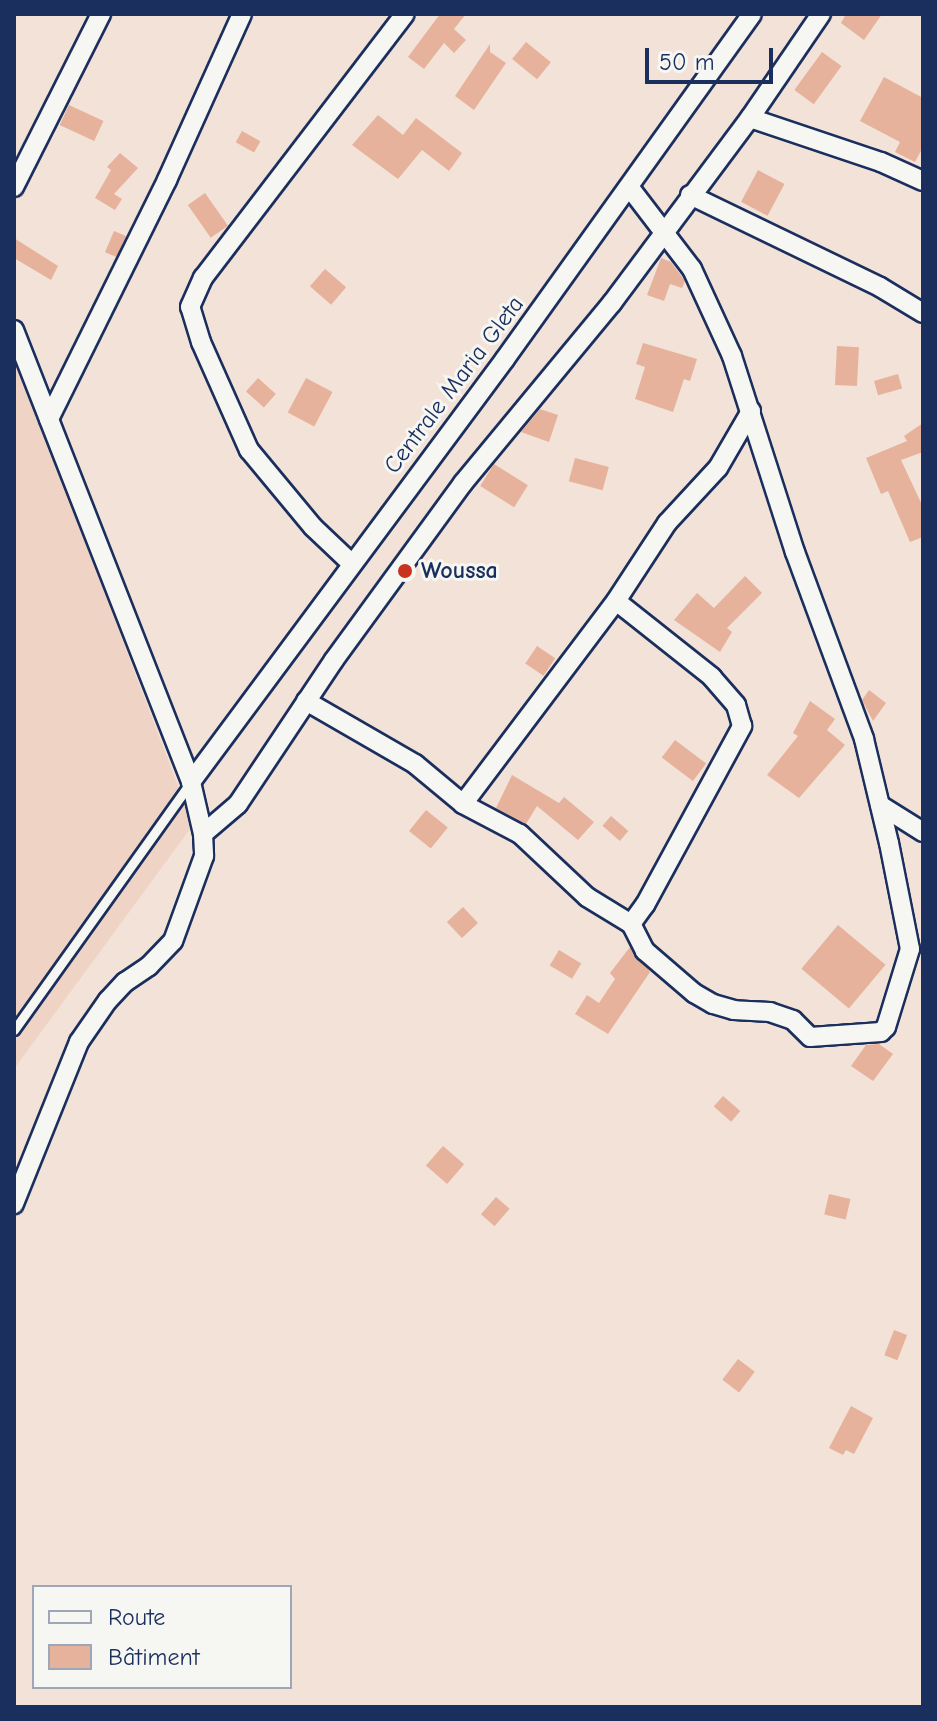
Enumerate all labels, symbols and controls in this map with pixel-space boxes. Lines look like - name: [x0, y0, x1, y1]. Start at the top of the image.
- scale bar: [649, 32, 777, 82]
- text: 50 m: [659, 48, 715, 76]
- street label: Centrale Maria Gleta: [378, 291, 530, 479]
- place label: Woussa: [421, 557, 498, 585]
- marker: Woussa: [396, 562, 414, 580]
- legend: [32, 1585, 292, 1689]
- text: Route: [108, 1603, 165, 1631]
- text: Bâtiment: [108, 1643, 200, 1671]

